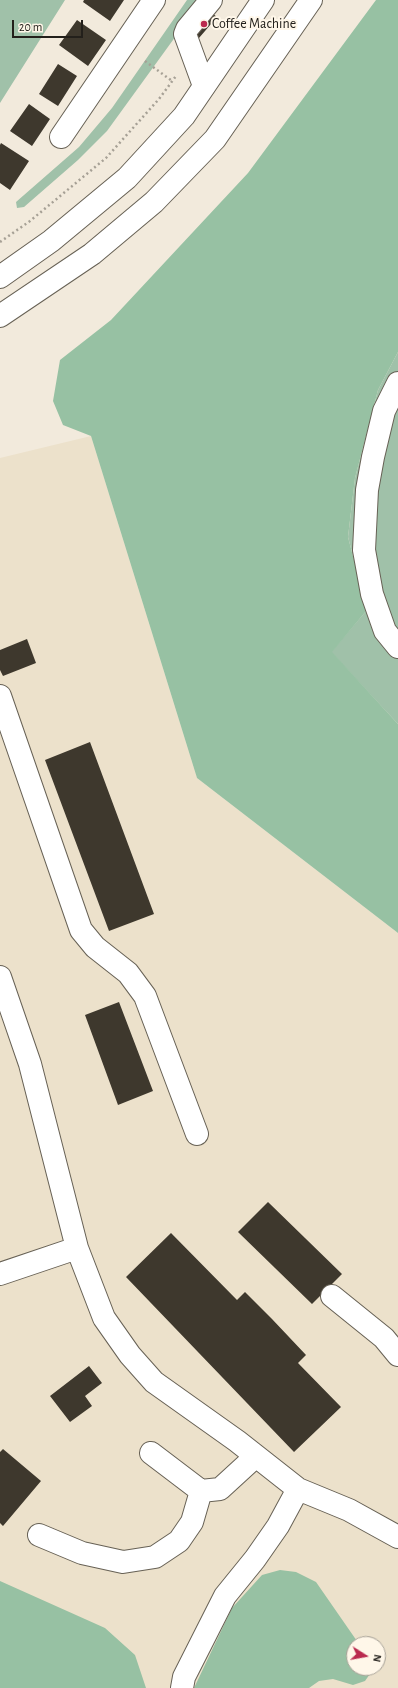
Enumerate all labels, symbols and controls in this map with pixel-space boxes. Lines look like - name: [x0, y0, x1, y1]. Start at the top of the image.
- scale bar: [14, 12, 85, 38]
- place label: Coffee Machine: [212, 16, 296, 32]
- marker: Coffee Machine: [199, 19, 209, 29]
- text: 20 m: [19, 21, 42, 33]
- north arrow: [346, 1636, 386, 1676]
- text: N: [371, 1653, 383, 1663]

